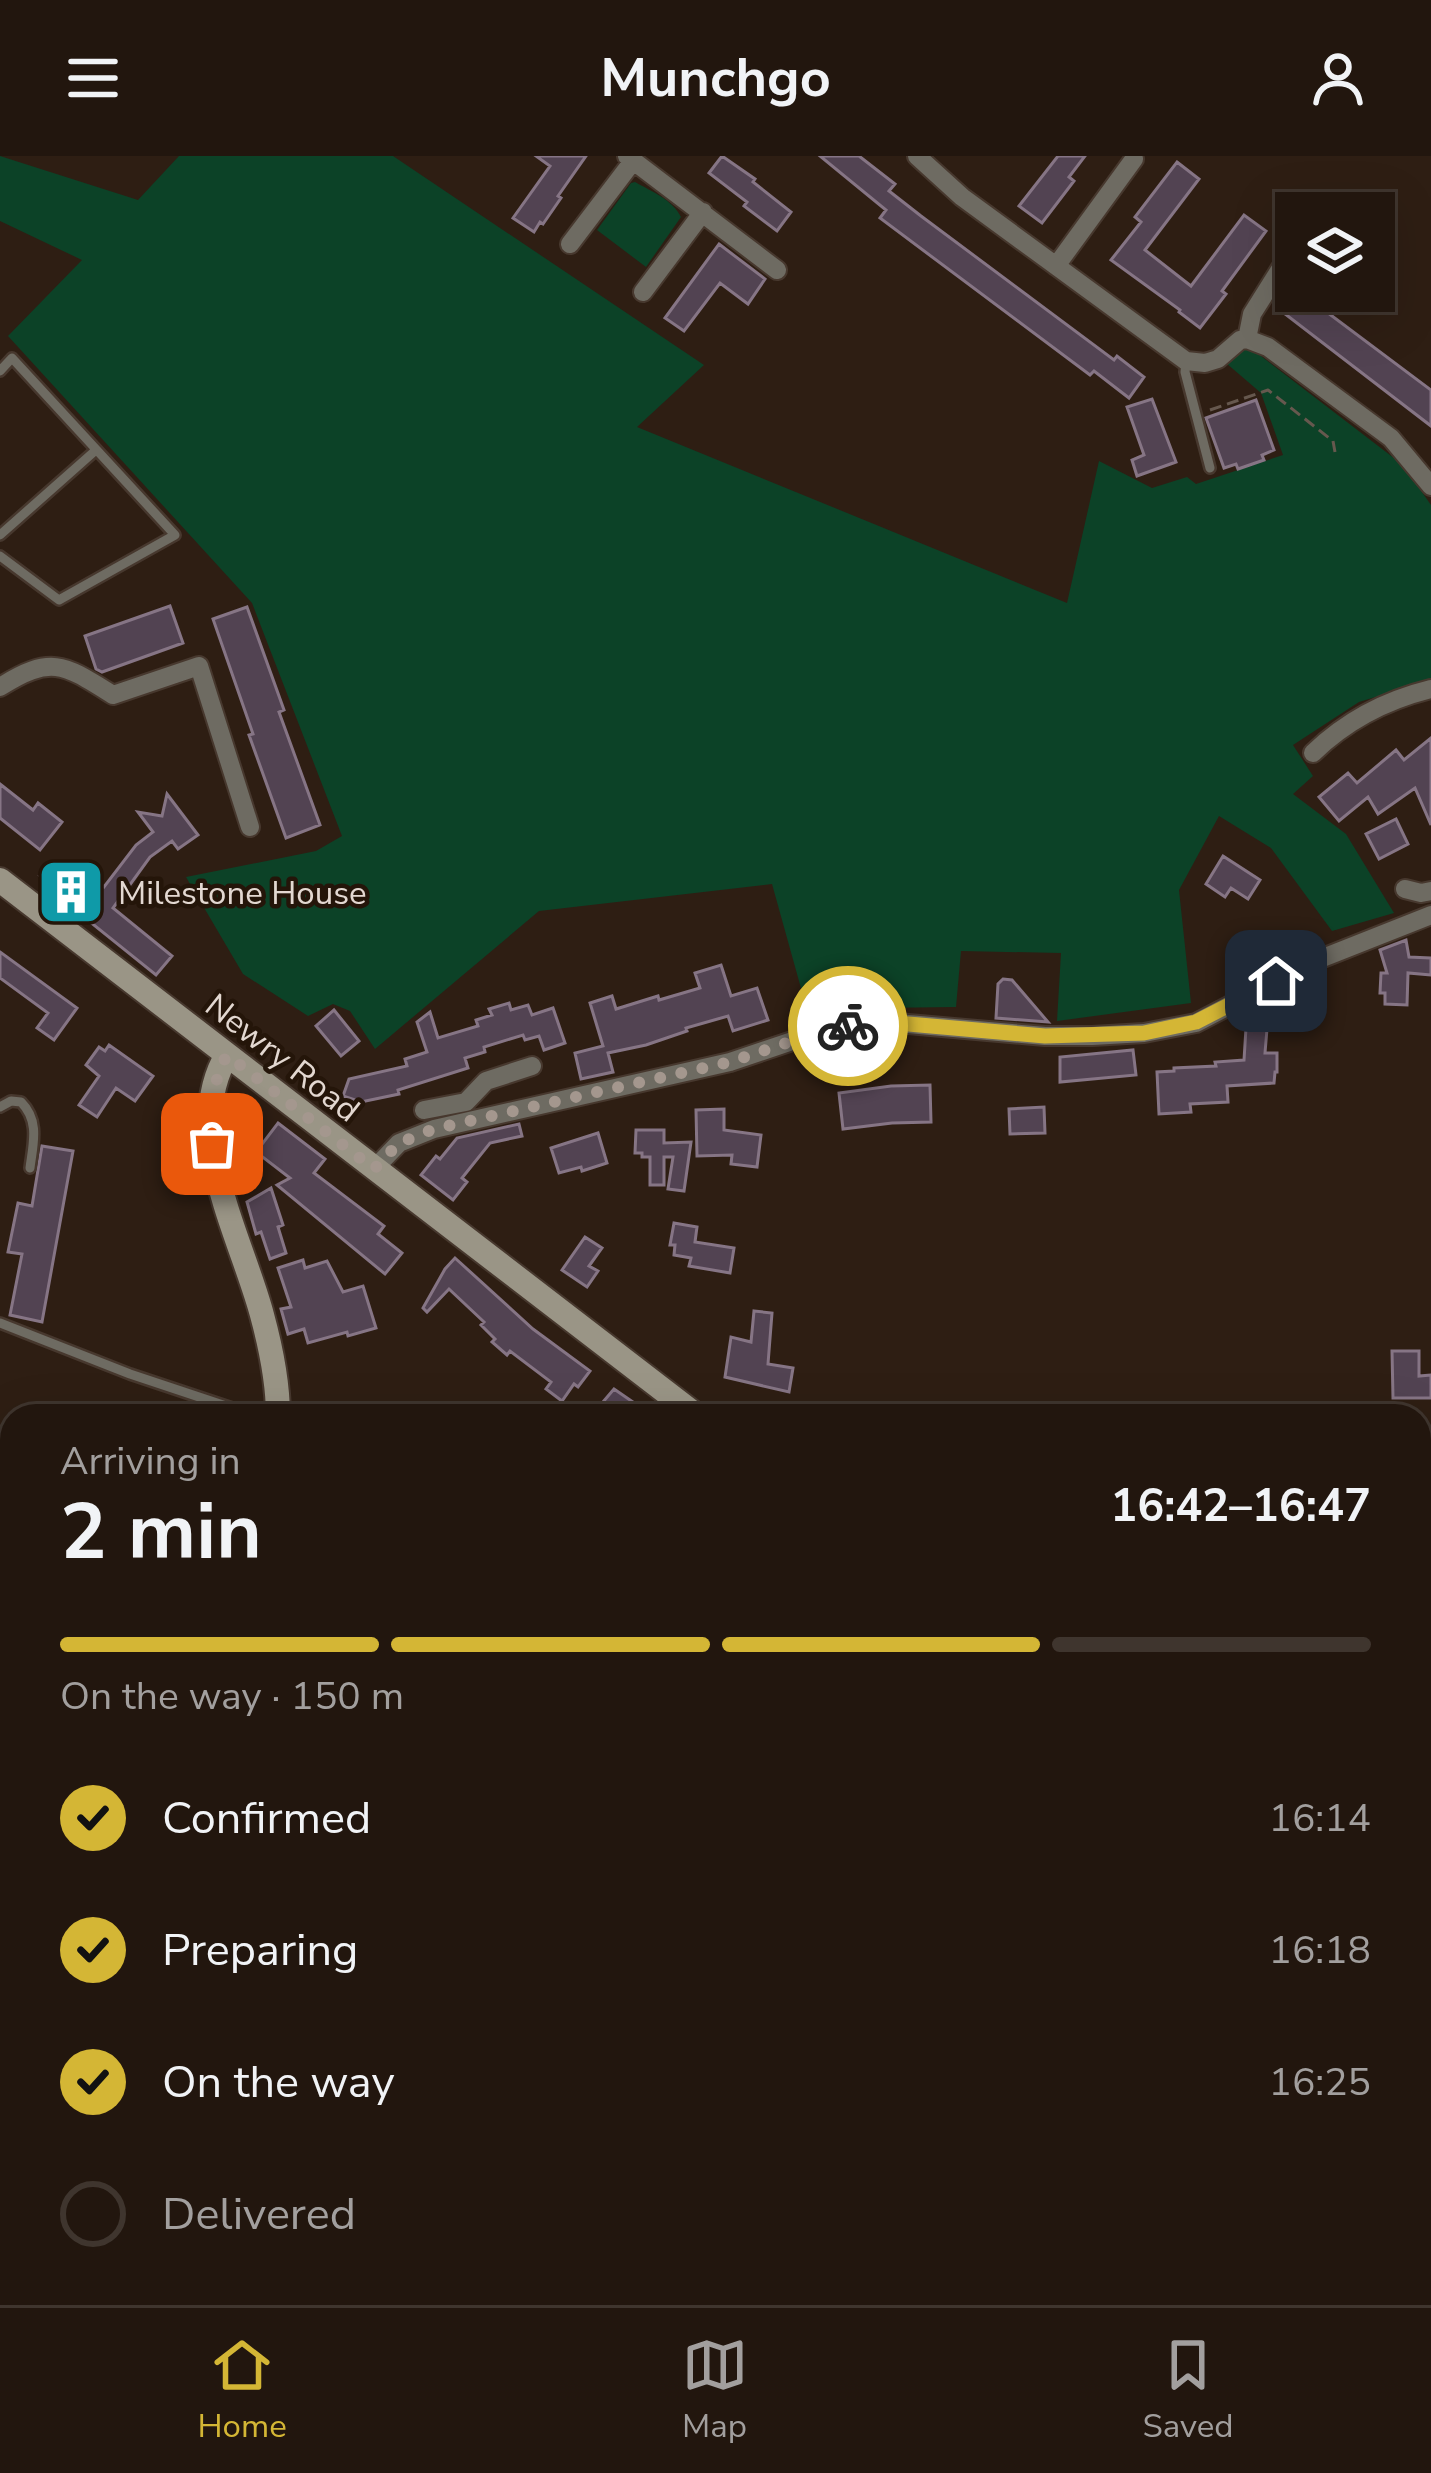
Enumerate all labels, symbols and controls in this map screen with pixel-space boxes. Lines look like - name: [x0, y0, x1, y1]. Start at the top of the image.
- text: Munchgo: [600, 41, 831, 115]
- icon: menu: [60, 45, 126, 111]
- icon: person: [1305, 45, 1371, 111]
- map controls: [1275, 192, 1395, 312]
- button: layers: [1275, 192, 1395, 312]
- building icon: Milestone House: [36, 857, 106, 927]
- place label: Milestone House: [118, 871, 367, 916]
- pin: [1225, 930, 1327, 1032]
- icon: home: [1243, 948, 1309, 1014]
- courier: [788, 966, 908, 1086]
- street label: Newry Road: [196, 984, 369, 1133]
- icon: bike: [815, 993, 881, 1059]
- pin: [161, 1093, 263, 1195]
- icon: bag: [179, 1111, 245, 1177]
- text: Arriving in: [60, 1435, 241, 1488]
- text: 16:42–16:47: [1110, 1476, 1371, 1537]
- text: 2 min: [60, 1479, 262, 1586]
- text: On the way · 150 m: [60, 1670, 404, 1723]
- icon: check: [60, 1785, 126, 1851]
- text: Confirmed: [162, 1788, 371, 1849]
- text: 16:14: [1269, 1792, 1371, 1845]
- icon: check: [60, 1917, 126, 1983]
- text: Preparing: [162, 1920, 358, 1981]
- text: 16:18: [1269, 1924, 1371, 1977]
- icon: check: [60, 2049, 126, 2115]
- text: On the way: [162, 2052, 395, 2113]
- text: 16:25: [1269, 2056, 1371, 2109]
- text: Delivered: [162, 2184, 356, 2245]
- tab: Home: [197, 2332, 287, 2449]
- tab: Map: [682, 2332, 748, 2449]
- tab: Saved: [1142, 2332, 1234, 2449]

